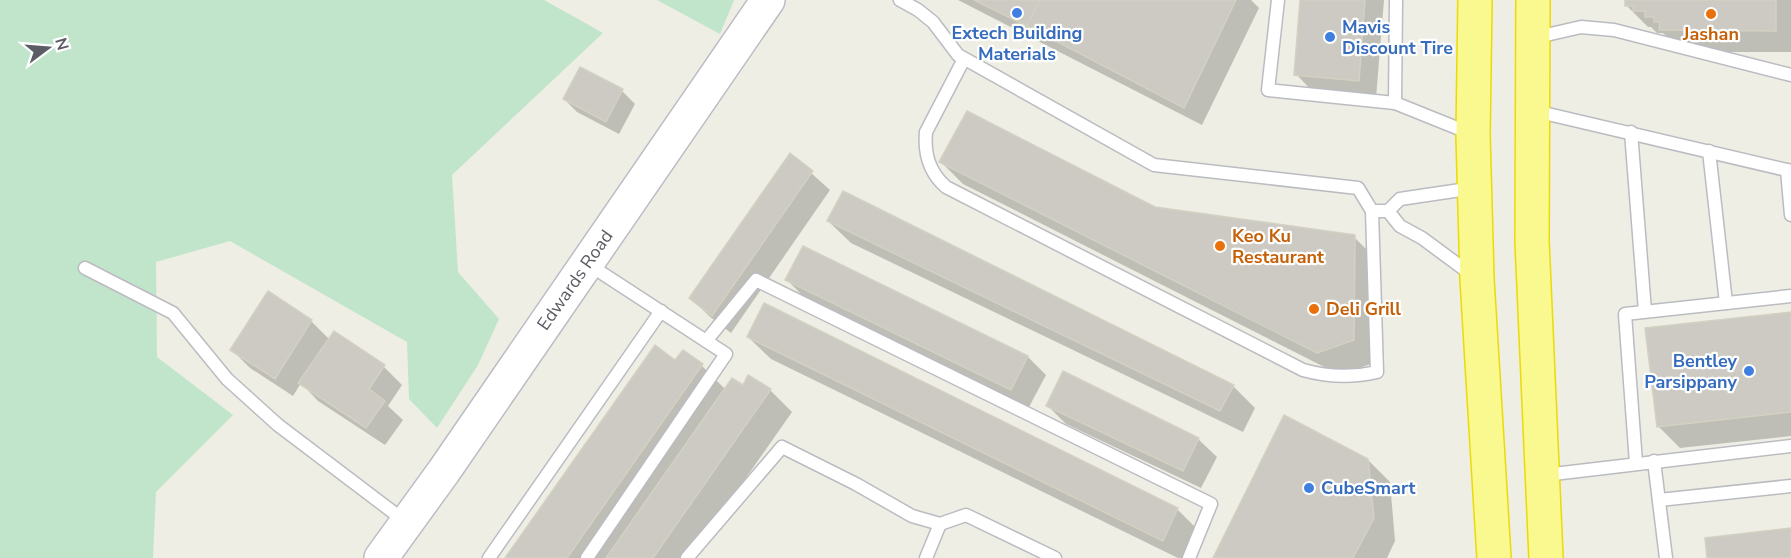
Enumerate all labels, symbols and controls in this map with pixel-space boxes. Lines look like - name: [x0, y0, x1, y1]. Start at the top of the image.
- marker: Extech Building Materials: [1010, 6, 1024, 20]
- marker: Jashan: [1704, 7, 1718, 21]
- place label: Mavis Discount Tire: [1342, 15, 1453, 60]
- north arrow: [18, 18, 78, 78]
- place label: Extech Building Materials: [952, 21, 1082, 66]
- place label: Jashan: [1682, 22, 1739, 46]
- marker: Mavis Discount Tire: [1323, 30, 1337, 44]
- text: N: [49, 35, 74, 53]
- place label: Keo Ku Restaurant: [1232, 224, 1324, 269]
- street label: Edwards Road: [531, 225, 619, 335]
- marker: Keo Ku Restaurant: [1213, 239, 1227, 253]
- place label: Deli Grill: [1326, 297, 1401, 321]
- marker: Deli Grill: [1307, 302, 1321, 316]
- place label: Bentley Parsippany: [1644, 349, 1738, 394]
- marker: Bentley Parsippany: [1742, 364, 1756, 378]
- place label: CubeSmart: [1321, 476, 1416, 500]
- marker: CubeSmart: [1302, 481, 1316, 495]

